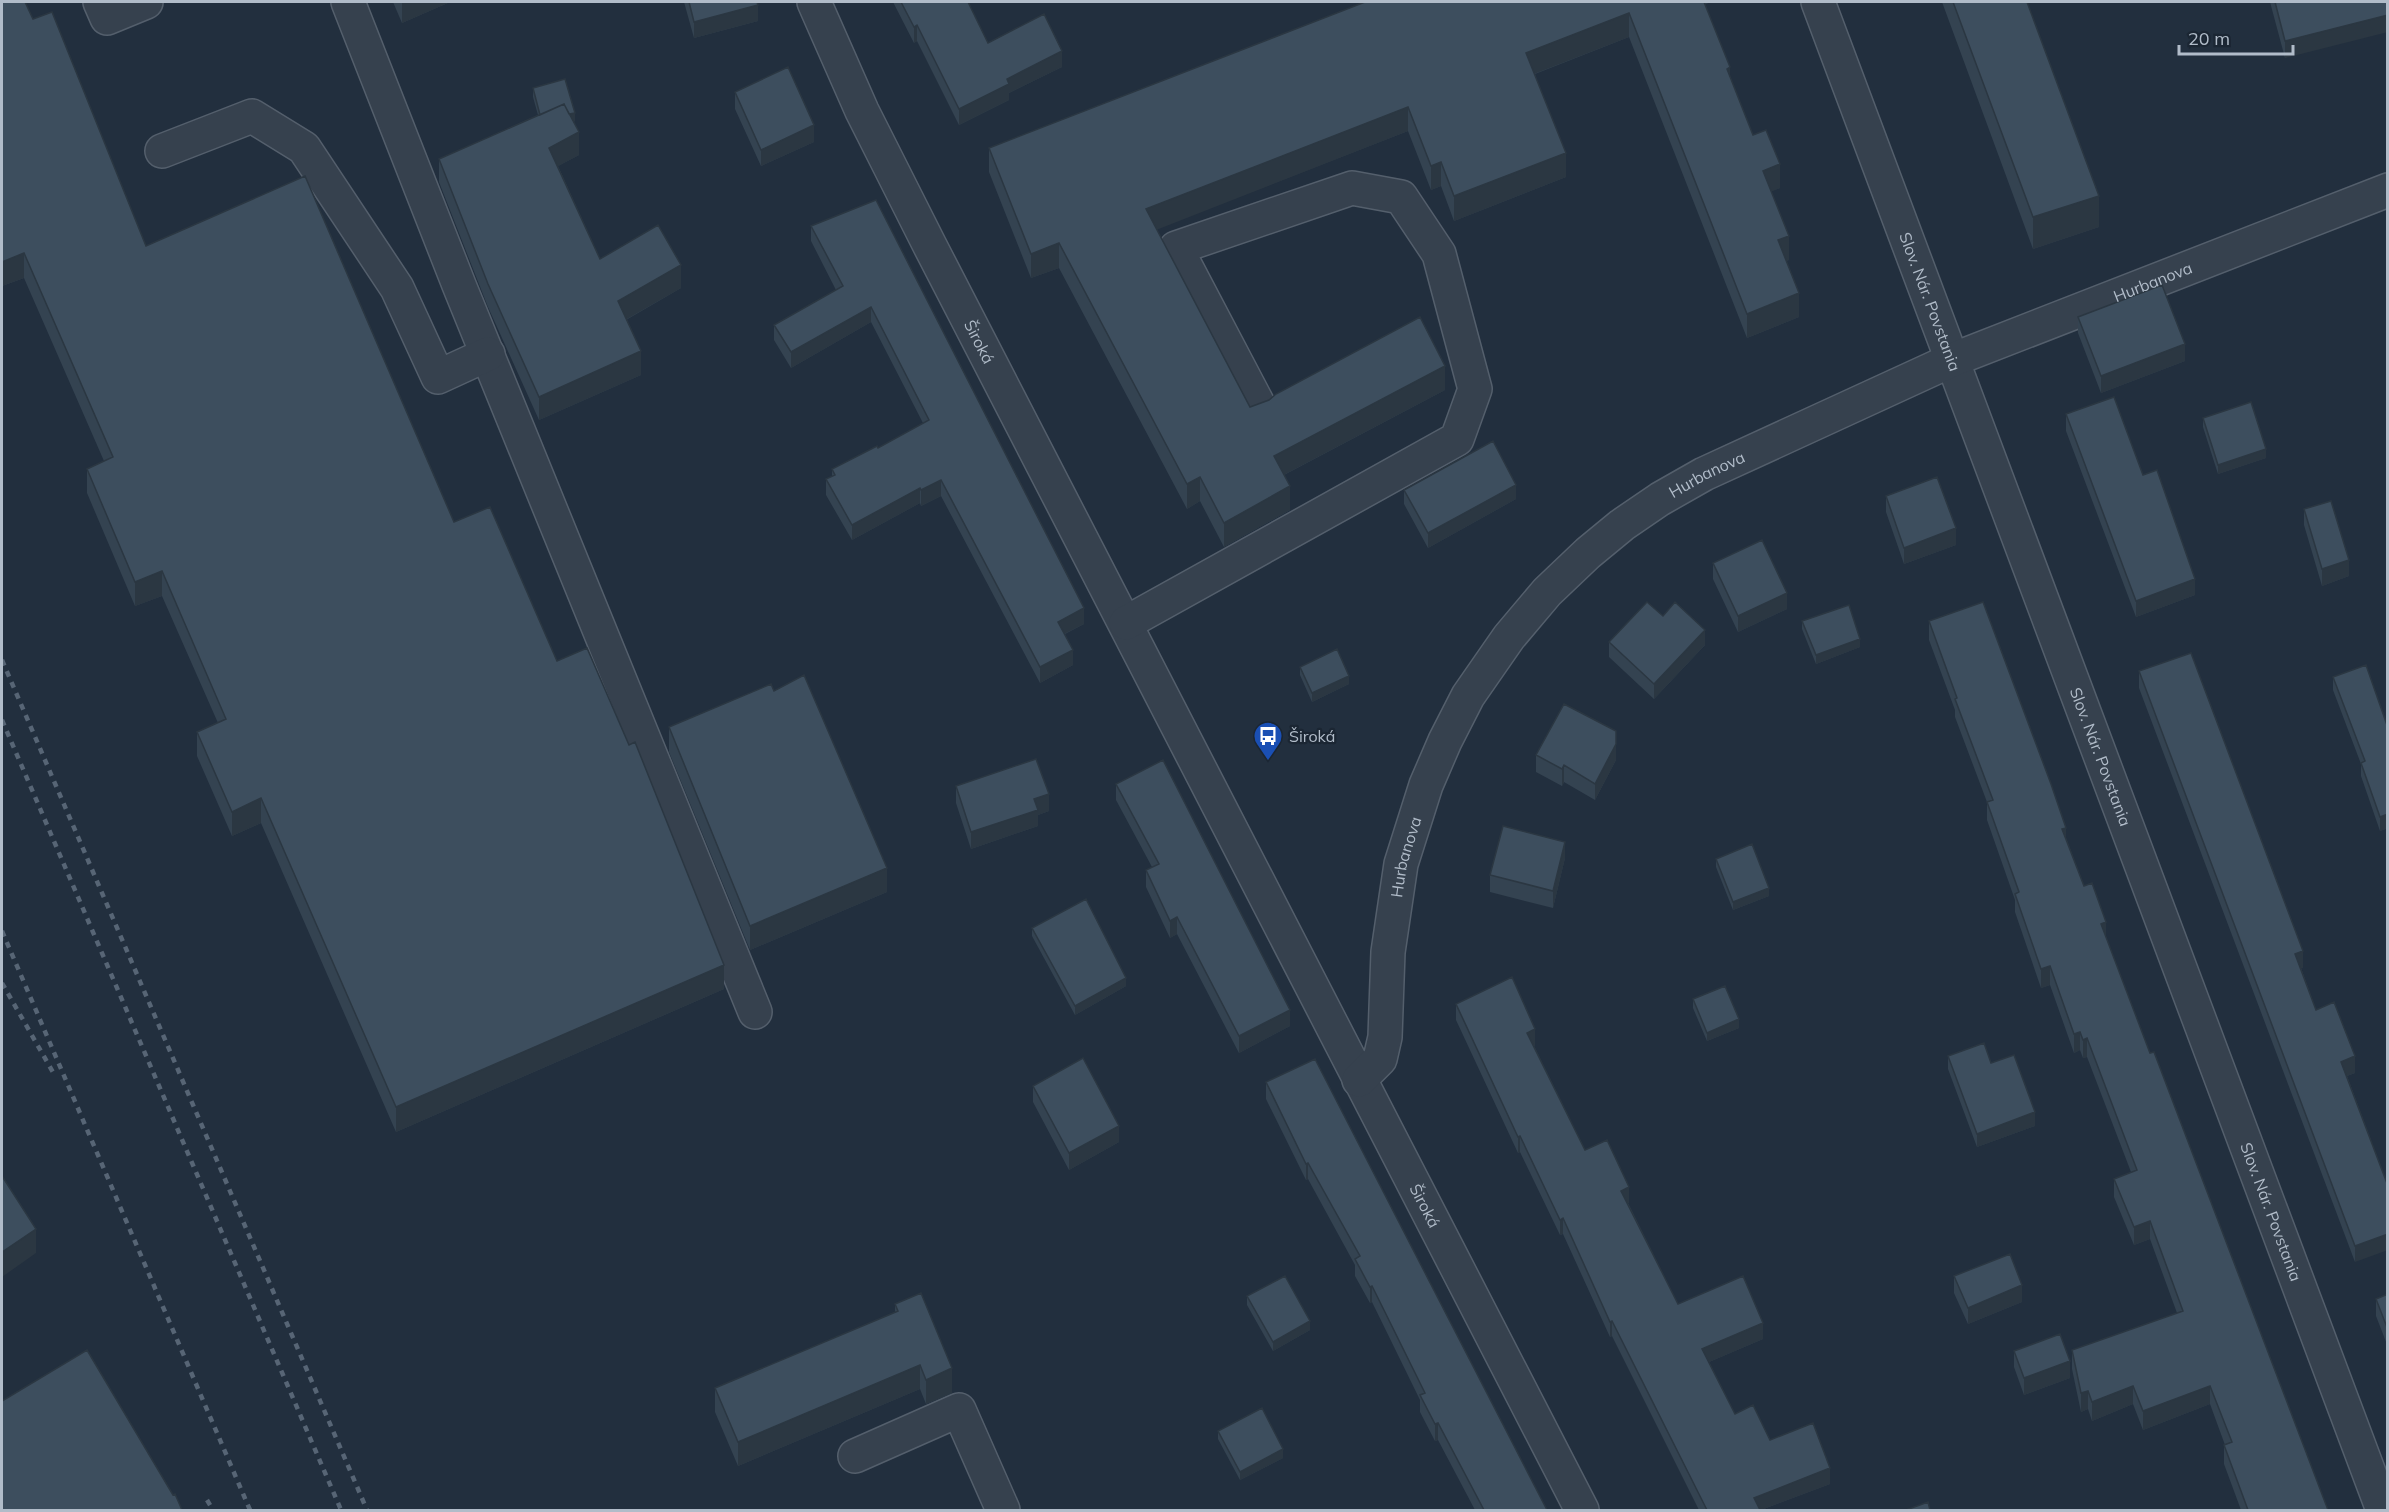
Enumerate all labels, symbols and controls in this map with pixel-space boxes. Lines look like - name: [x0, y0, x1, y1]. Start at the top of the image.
- scale bar: [2179, 18, 2293, 56]
- text: 20 m: [2188, 27, 2230, 50]
- street label: Slov. Nár. Povstania: [1895, 230, 1965, 374]
- street label: Hurbanova: [2110, 257, 2195, 306]
- street label: Široká: [960, 316, 999, 367]
- street label: Hurbanova: [1665, 447, 1748, 502]
- street label: Slov. Nár. Povstania: [2066, 685, 2136, 829]
- bus stop icon: Široká: [1252, 720, 1284, 762]
- place label: Široká: [1289, 726, 1335, 746]
- street label: Hurbanova: [1386, 814, 1425, 899]
- street label: Slov. Nár. Povstania: [2236, 1140, 2306, 1284]
- street label: Široká: [1405, 1180, 1445, 1231]

